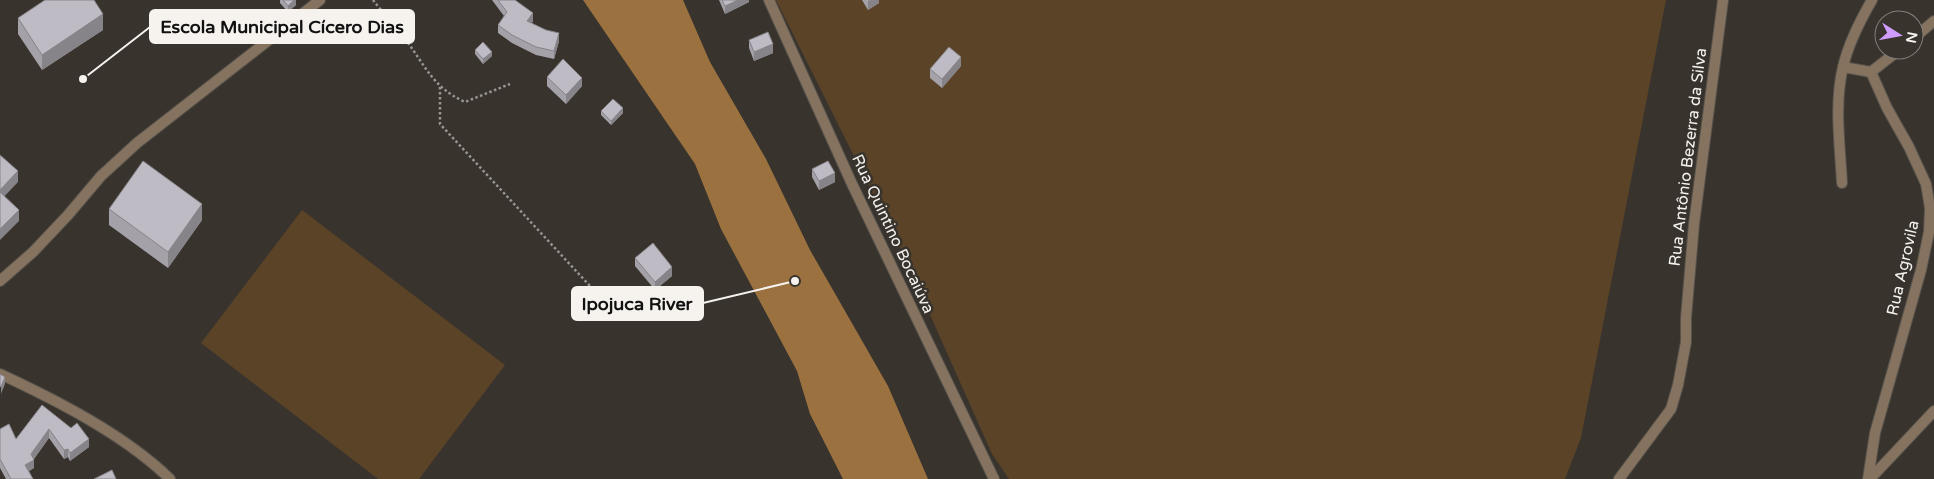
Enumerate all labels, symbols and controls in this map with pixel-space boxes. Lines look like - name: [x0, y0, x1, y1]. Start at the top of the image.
- callout: Escola Municipal Cícero Dias: [150, 10, 414, 43]
- north arrow: [1874, 10, 1924, 60]
- text: Escola Municipal Cícero Dias: [160, 16, 404, 38]
- text: N: [1902, 30, 1921, 45]
- street label: Rua Antônio Bezerra da Silva: [1665, 47, 1711, 267]
- street label: Rua Quintino Bocaiúva: [847, 151, 939, 317]
- street label: Rua Agrovila: [1882, 218, 1924, 318]
- callout: Ipojuca River: [572, 287, 703, 320]
- text: Ipojuca River: [582, 293, 694, 315]

